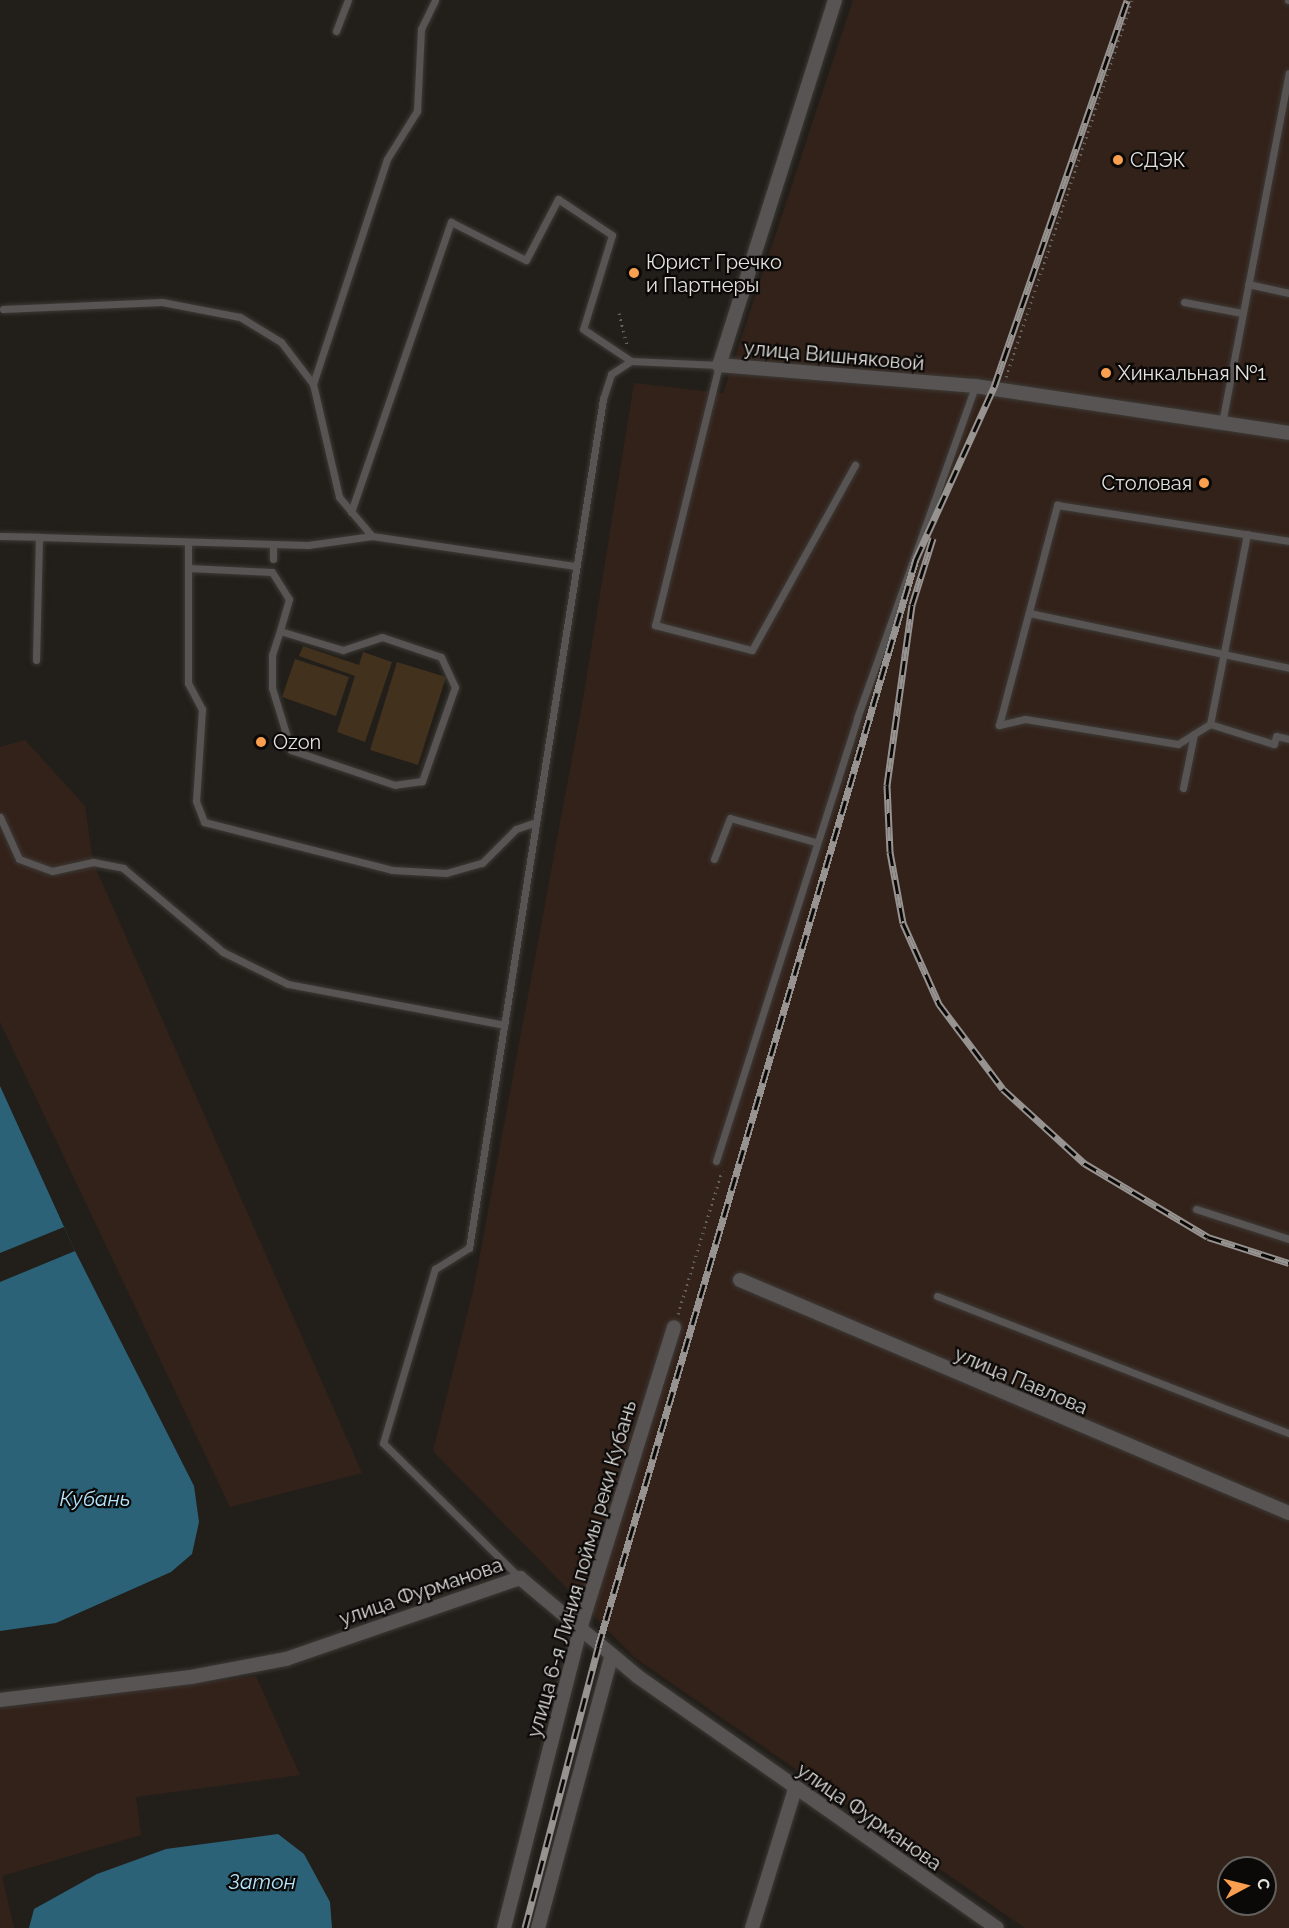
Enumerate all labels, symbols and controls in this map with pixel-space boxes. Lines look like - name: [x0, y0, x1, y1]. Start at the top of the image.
- place label: СДЭК: [1130, 148, 1186, 172]
- marker: СДЭК: [1111, 153, 1125, 167]
- place label: Юрист Гречко и Партнеры: [646, 250, 782, 297]
- marker: Юрист Гречко и Партнеры: [627, 266, 641, 280]
- street label: улица Вишняковой: [743, 336, 925, 376]
- place label: Хинкальная №1: [1118, 361, 1266, 385]
- marker: Хинкальная №1: [1099, 366, 1113, 380]
- place label: Столовая: [1102, 471, 1192, 495]
- marker: Столовая: [1197, 476, 1211, 490]
- place label: Ozon: [273, 730, 321, 754]
- marker: Ozon: [254, 735, 268, 749]
- street label: улица Павлова: [951, 1342, 1091, 1420]
- street label: улица 6-я Линия поймы реки Кубань: [522, 1398, 642, 1740]
- water label: Кубань: [60, 1486, 130, 1512]
- street label: улица Фурманова: [336, 1553, 506, 1631]
- street label: улица Фурманова: [792, 1758, 946, 1876]
- north arrow: [1217, 1856, 1277, 1916]
- water label: Затон: [228, 1869, 296, 1895]
- text: С: [1253, 1877, 1273, 1891]

